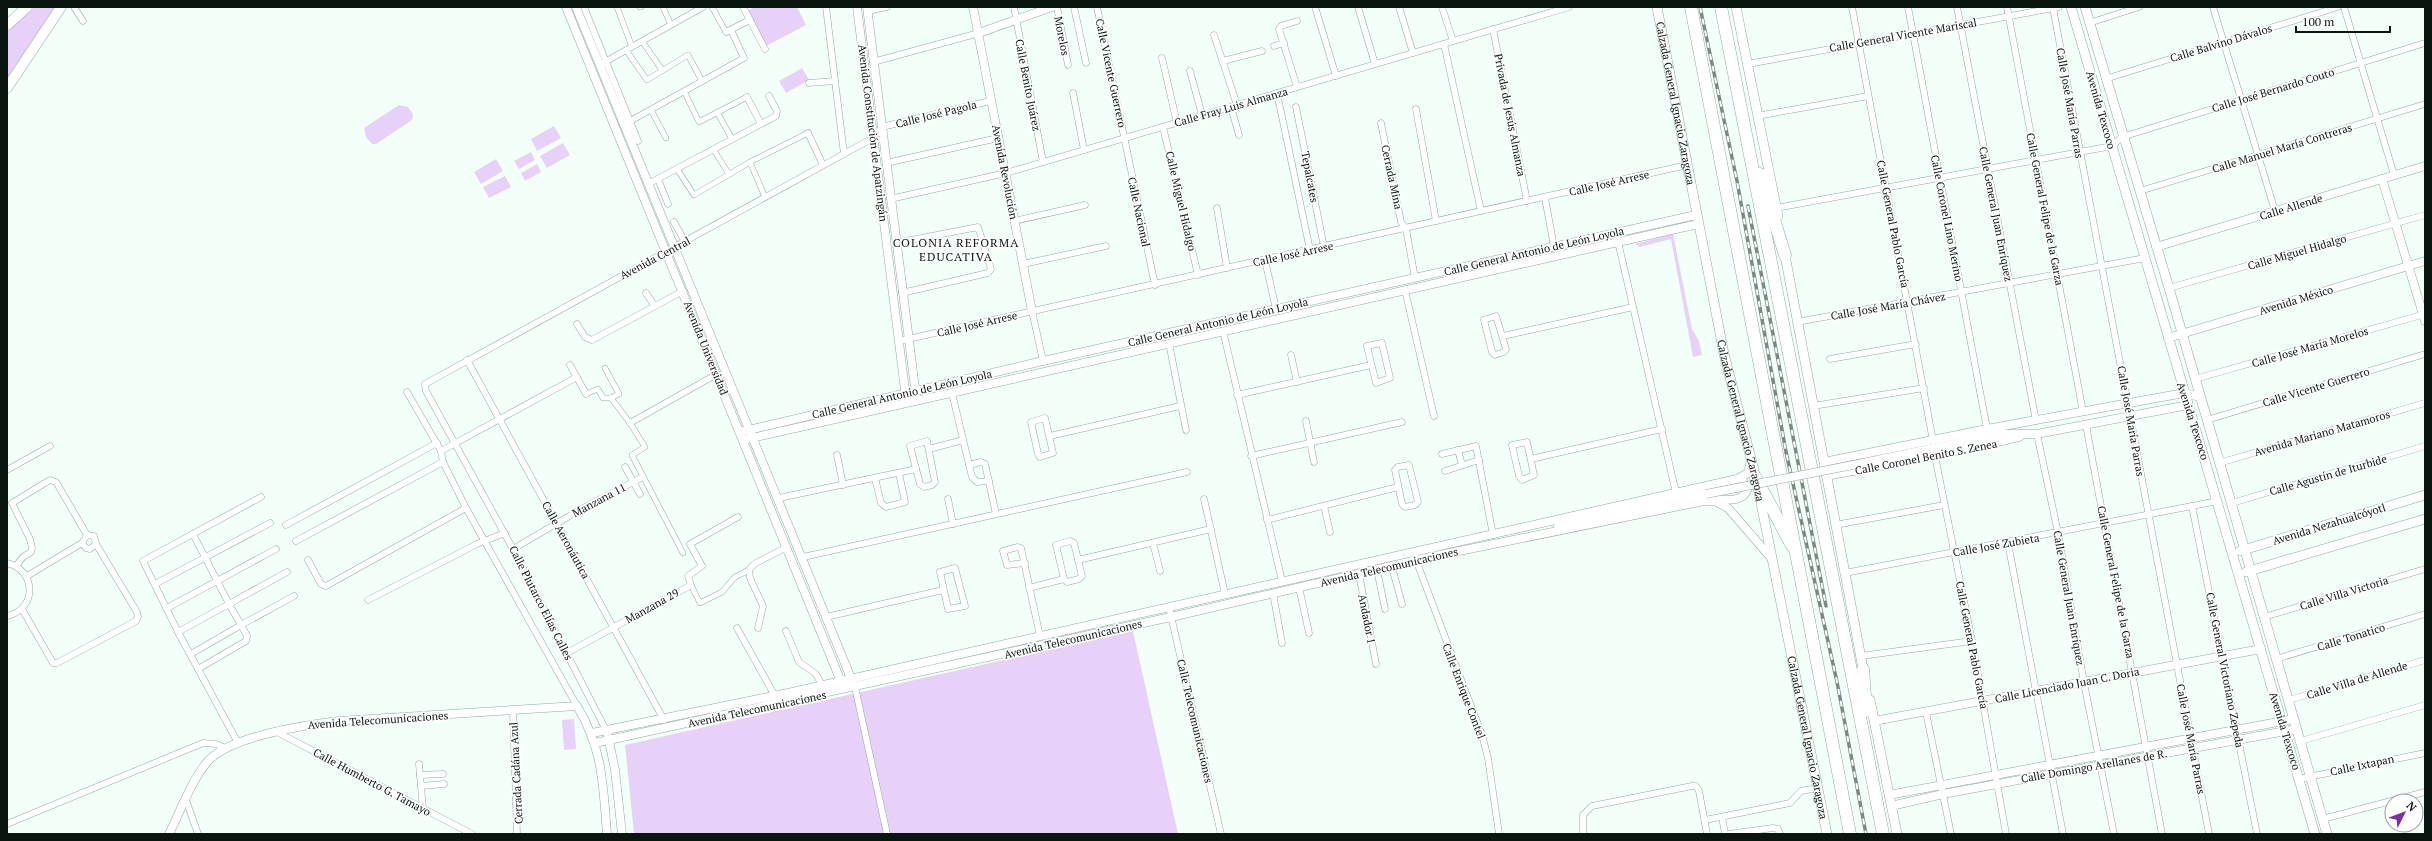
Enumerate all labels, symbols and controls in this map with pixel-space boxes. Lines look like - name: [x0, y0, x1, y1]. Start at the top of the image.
- scale bar: [2296, 8, 2390, 34]
- text: 100 m: [2302, 14, 2335, 29]
- street label: Morelos: [1051, 15, 1073, 57]
- street label: Calle General Vicente Mariscal: [1828, 15, 1978, 55]
- street label: Calle Vicente Guerrero: [1093, 17, 1129, 129]
- street label: Calzada General Ignacio Zaragoza: [1653, 20, 1698, 187]
- street label: Calle Balvino Dávalos: [2168, 21, 2274, 65]
- street label: Calle Benito Juárez: [1012, 38, 1044, 132]
- street label: Avenida Constitución de Apatzingán: [855, 44, 891, 223]
- street label: Calle José María Parras: [2053, 47, 2087, 160]
- street label: Privada de Jesús Almanza: [1491, 52, 1529, 178]
- street label: Calle José Bernardo Couto: [2210, 65, 2336, 115]
- street label: Avenida Texcoco: [2083, 69, 2119, 151]
- street label: Calle Fray Luis Almanza: [1173, 84, 1290, 130]
- street label: Calle José Pagola: [894, 97, 978, 131]
- street label: Calle Manuel María Contreras: [2210, 120, 2354, 176]
- street label: Avenida Revolución: [989, 124, 1021, 221]
- street label: Calle General Felipe de la Garza: [2023, 132, 2067, 287]
- street label: Cerrada Mina: [1378, 143, 1406, 211]
- street label: Calle General Juan Enríquez: [1976, 146, 2016, 282]
- street label: Calle Miguel Hidalgo: [1163, 150, 1199, 252]
- street label: Tepalcates: [1298, 150, 1322, 204]
- street label: Calle Coronel Lino Merino: [1928, 154, 1966, 282]
- street label: Calle General Pablo García: [1874, 159, 1912, 290]
- street label: Calle José Arrese: [1568, 167, 1651, 199]
- street label: Calle Nacional: [1125, 176, 1153, 248]
- street label: Calle Allende: [2258, 191, 2325, 223]
- street label: Calle General Antonio de León Loyola: [1443, 223, 1626, 279]
- street label: Calle Miguel Hidalgo: [2246, 231, 2348, 273]
- street label: Avenida Central: [617, 234, 693, 282]
- district label: COLONIA REFORMA EDUCATIVA: [893, 235, 1019, 264]
- street label: Calle José Arrese: [1252, 239, 1335, 269]
- street label: Avenida México: [2257, 282, 2335, 318]
- street label: Calle José María Chávez: [1829, 289, 1947, 323]
- street label: Calle General Antonio de León Loyola: [1127, 294, 1310, 350]
- street label: Avenida Universidad: [681, 299, 731, 397]
- street label: Calle José Arrese: [936, 308, 1019, 340]
- street label: Calle José María Morelos: [2250, 324, 2370, 370]
- street label: Calzada General Ignacio Zaragoza: [1714, 338, 1768, 503]
- street label: Calle Vicente Guerrero: [2261, 364, 2371, 410]
- street label: Calle José María Parras: [2114, 365, 2148, 478]
- street label: Calle General Antonio de León Loyola: [811, 366, 994, 422]
- street label: Avenida Texcoco: [2174, 380, 2212, 462]
- street label: Avenida Mariano Matamoros: [2252, 407, 2392, 459]
- street label: Calle Coronel Benito S. Zenea: [1854, 436, 1999, 478]
- street label: Calle Agustín de Iturbide: [2268, 451, 2389, 498]
- street label: Manzana 11: [570, 480, 628, 520]
- street label: Calle Aeronáutica: [539, 499, 593, 582]
- street label: Avenida Nezahualcóyotl: [2271, 500, 2387, 548]
- street label: Calle General Felipe de la Garza: [2094, 505, 2138, 660]
- street label: Calle General Juan Enríquez: [2050, 529, 2088, 667]
- street label: Calle José Zubieta: [1952, 530, 2041, 560]
- street label: Calle Plutarco Elías Calles: [506, 543, 576, 663]
- street label: Avenida Telecomunicaciones: [1319, 544, 1459, 590]
- street label: Calle Villa Victoria: [2298, 573, 2390, 613]
- street label: Calle General Pablo García: [1953, 580, 1991, 711]
- street label: Manzana 29: [623, 586, 681, 626]
- street label: Calle General Victoriano Zepeda: [2203, 591, 2247, 749]
- street label: Andador 1: [1355, 593, 1379, 645]
- street label: Avenida Telecomunicaciones: [1003, 616, 1143, 662]
- street label: Calle Tonatico: [2315, 620, 2387, 654]
- street label: Calle Enrique Contel: [1439, 641, 1489, 741]
- street label: Calzada General Ignacio Zaragoza: [1785, 655, 1831, 821]
- street label: Calle Telecomunicaciones: [1174, 658, 1216, 785]
- street label: Calle Villa de Allende: [2305, 658, 2410, 702]
- street label: Calle Licenciado Juan C. Doria: [1994, 664, 2141, 706]
- street label: Calle José María Parras: [2173, 683, 2209, 796]
- street label: Avenida Telecomunicaciones: [687, 687, 828, 731]
- street label: Avenida Texcoco: [2266, 690, 2304, 772]
- street label: Avenida Telecomunicaciones: [307, 708, 449, 732]
- street label: Cerrada Cadána Azul: [506, 722, 526, 824]
- street label: Calle Humberto G. Tamayo: [311, 745, 433, 819]
- street label: Calle Domingo Arellanes de R.: [2020, 746, 2168, 786]
- street label: Calle Ixtapan: [2329, 751, 2396, 779]
- north arrow: [2384, 793, 2424, 833]
- text: N: [2403, 799, 2420, 815]

